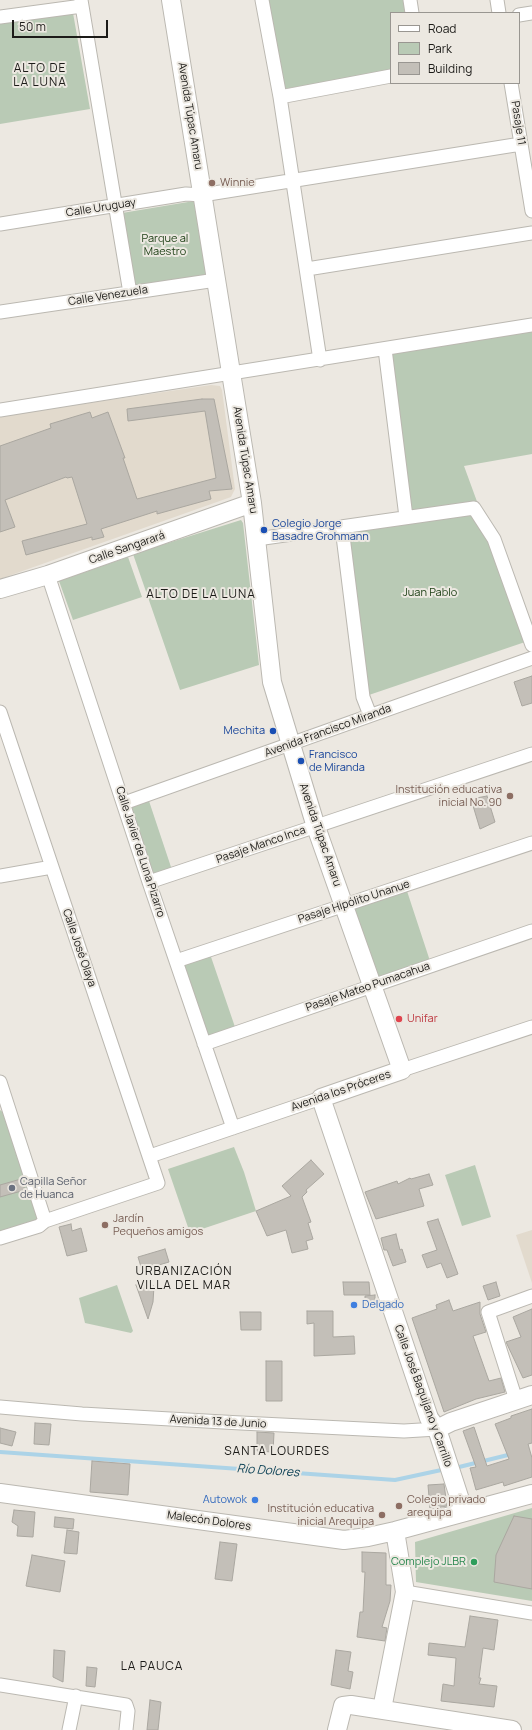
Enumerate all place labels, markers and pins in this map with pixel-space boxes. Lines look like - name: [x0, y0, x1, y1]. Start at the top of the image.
- place label: Winnie: [220, 176, 255, 190]
- marker: Winnie: [207, 178, 217, 188]
- place label: Colegio Jorge Basadre Grohmann: [272, 517, 369, 543]
- marker: Colegio Jorge Basadre Grohmann: [259, 525, 269, 535]
- place label: Mechita: [224, 724, 265, 738]
- marker: Mechita: [268, 726, 278, 736]
- place label: Francisco de Miranda: [309, 748, 365, 774]
- marker: Francisco de Miranda: [296, 756, 306, 766]
- place label: Institución educativa inicial No. 90: [395, 783, 502, 809]
- marker: Institución educativa inicial No. 90: [505, 791, 515, 801]
- place label: Unifar: [407, 1012, 438, 1026]
- marker: Unifar: [394, 1014, 404, 1024]
- place label: Capilla Señor de Huanca: [20, 1175, 87, 1201]
- marker: Capilla Señor de Huanca: [7, 1183, 17, 1193]
- place label: Jardín Pequeños amigos: [113, 1212, 203, 1238]
- marker: Jardín Pequeños amigos: [100, 1220, 110, 1230]
- place label: Delgado: [362, 1298, 404, 1312]
- marker: Delgado: [349, 1300, 359, 1310]
- place label: Autowok: [203, 1493, 247, 1507]
- place label: Colegio privado arequipa: [407, 1493, 486, 1519]
- marker: Autowok: [250, 1495, 260, 1505]
- marker: Colegio privado arequipa: [394, 1501, 404, 1511]
- place label: Institución educativa inicial Arequipa: [267, 1502, 374, 1528]
- marker: Institución educativa inicial Arequipa: [377, 1510, 387, 1520]
- place label: Complejo JLBR: [391, 1555, 466, 1569]
- marker: Complejo JLBR: [469, 1557, 479, 1567]

